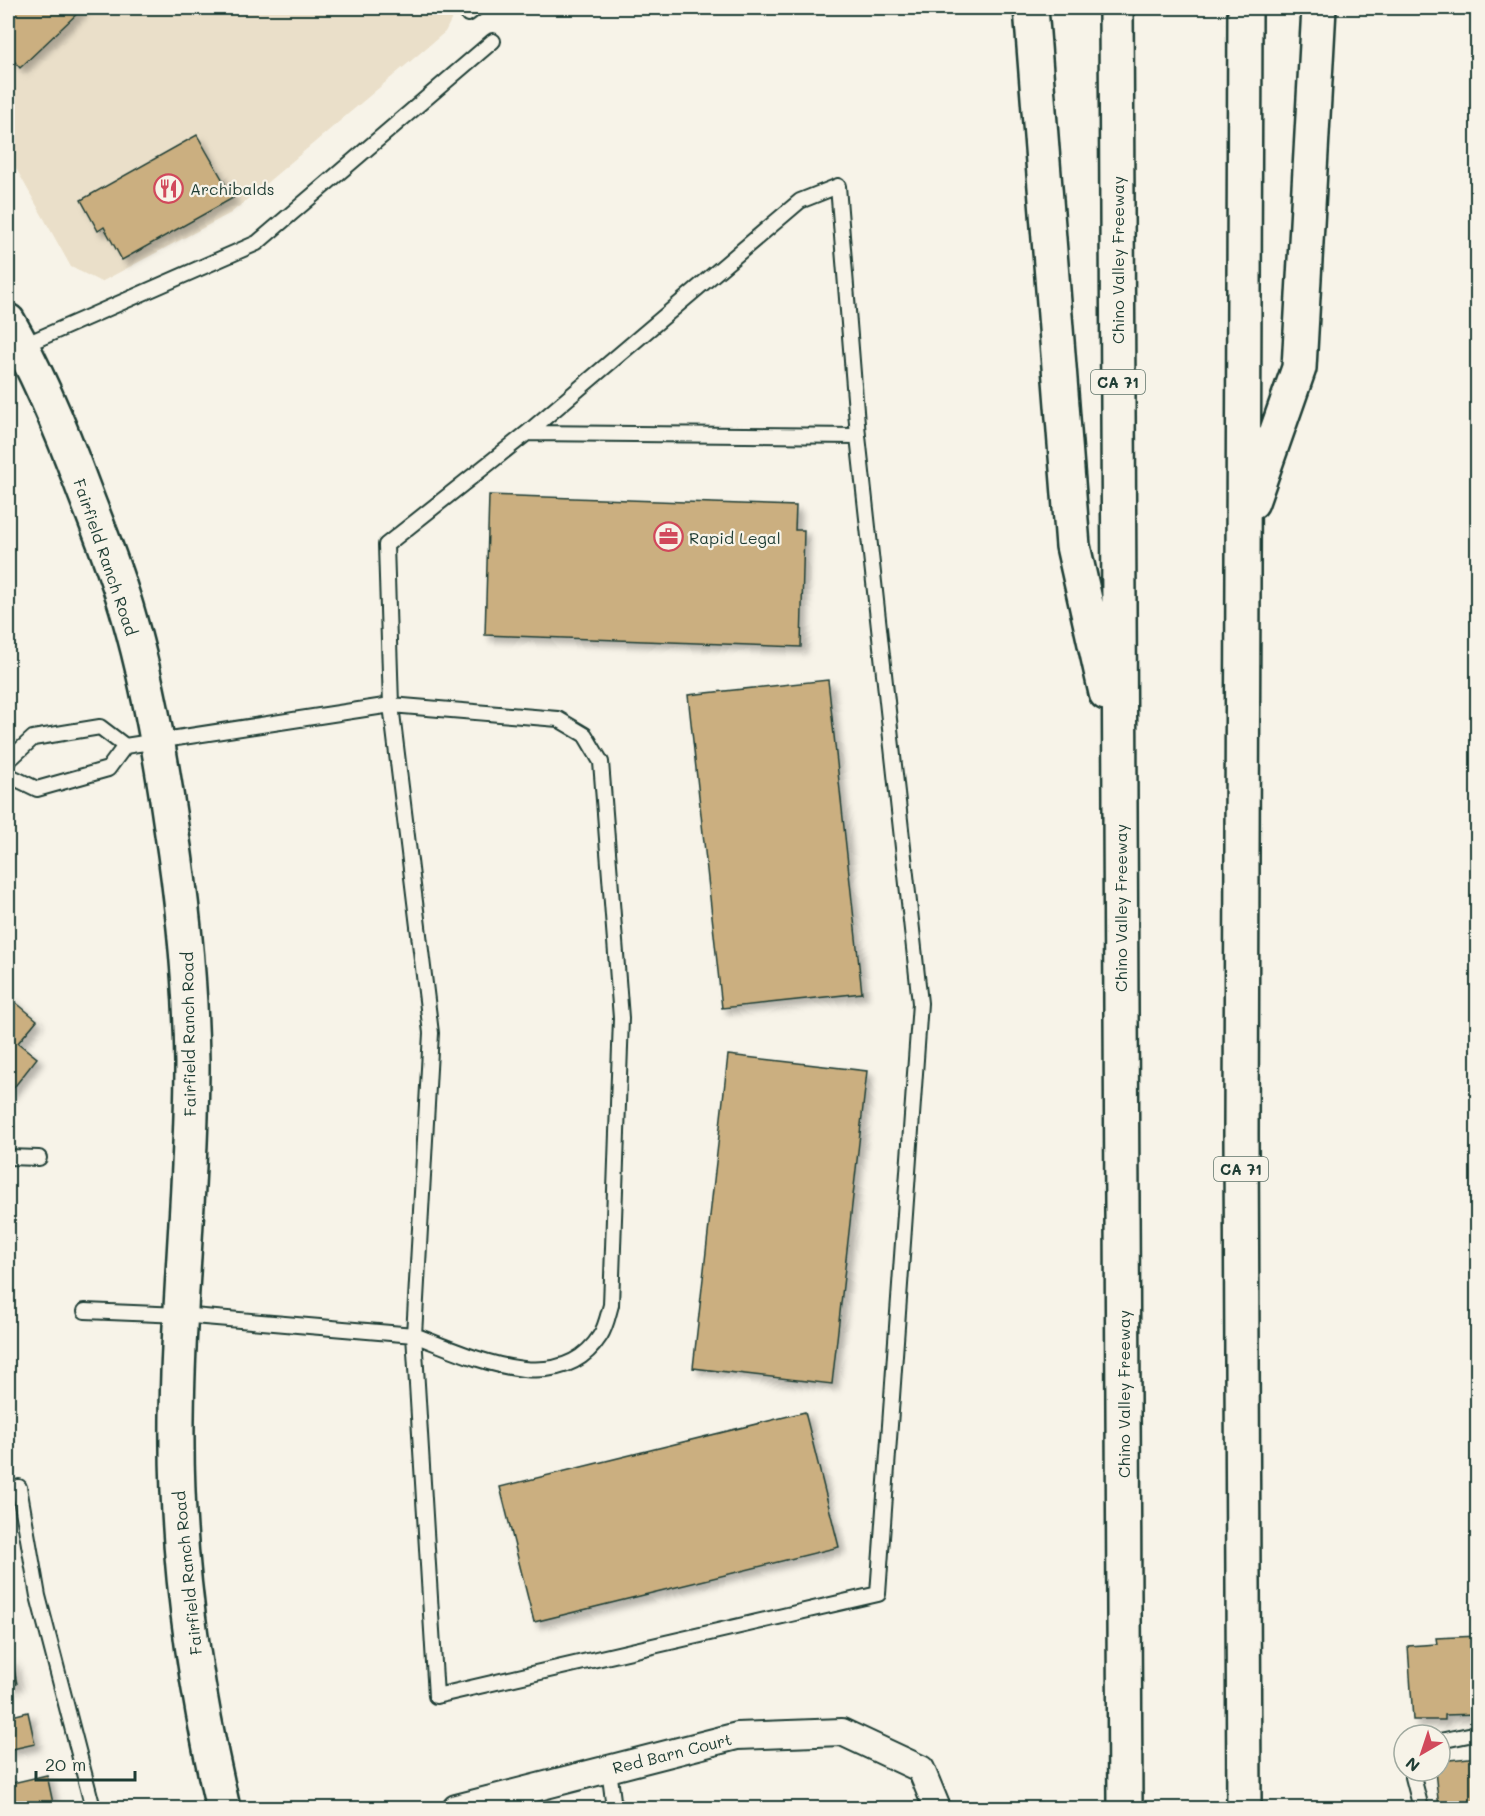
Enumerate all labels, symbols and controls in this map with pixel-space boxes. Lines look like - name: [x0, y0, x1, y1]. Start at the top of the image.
- restaurant icon: Archibalds: [153, 172, 185, 204]
- street label: Chino Valley Freeway: [1107, 176, 1128, 344]
- place label: Archibalds: [190, 178, 275, 199]
- road number: CA 71: [1091, 370, 1145, 394]
- street label: Fairfield Ranch Road: [69, 476, 143, 638]
- office icon: Rapid Legal: [652, 521, 684, 553]
- place label: Rapid Legal: [689, 527, 781, 548]
- street label: Chino Valley Freeway: [1110, 824, 1131, 992]
- street label: Fairfield Ranch Road: [176, 952, 200, 1116]
- road number: CA 71: [1214, 1157, 1268, 1181]
- street label: Chino Valley Freeway: [1113, 1310, 1134, 1478]
- street label: Fairfield Ranch Road: [168, 1490, 206, 1656]
- north arrow: [1392, 1723, 1452, 1783]
- street label: Red Barn Court: [610, 1728, 734, 1778]
- scale bar: [36, 1744, 135, 1782]
- text: 20 m: [45, 1752, 86, 1776]
- text: N: [1401, 1753, 1424, 1777]

